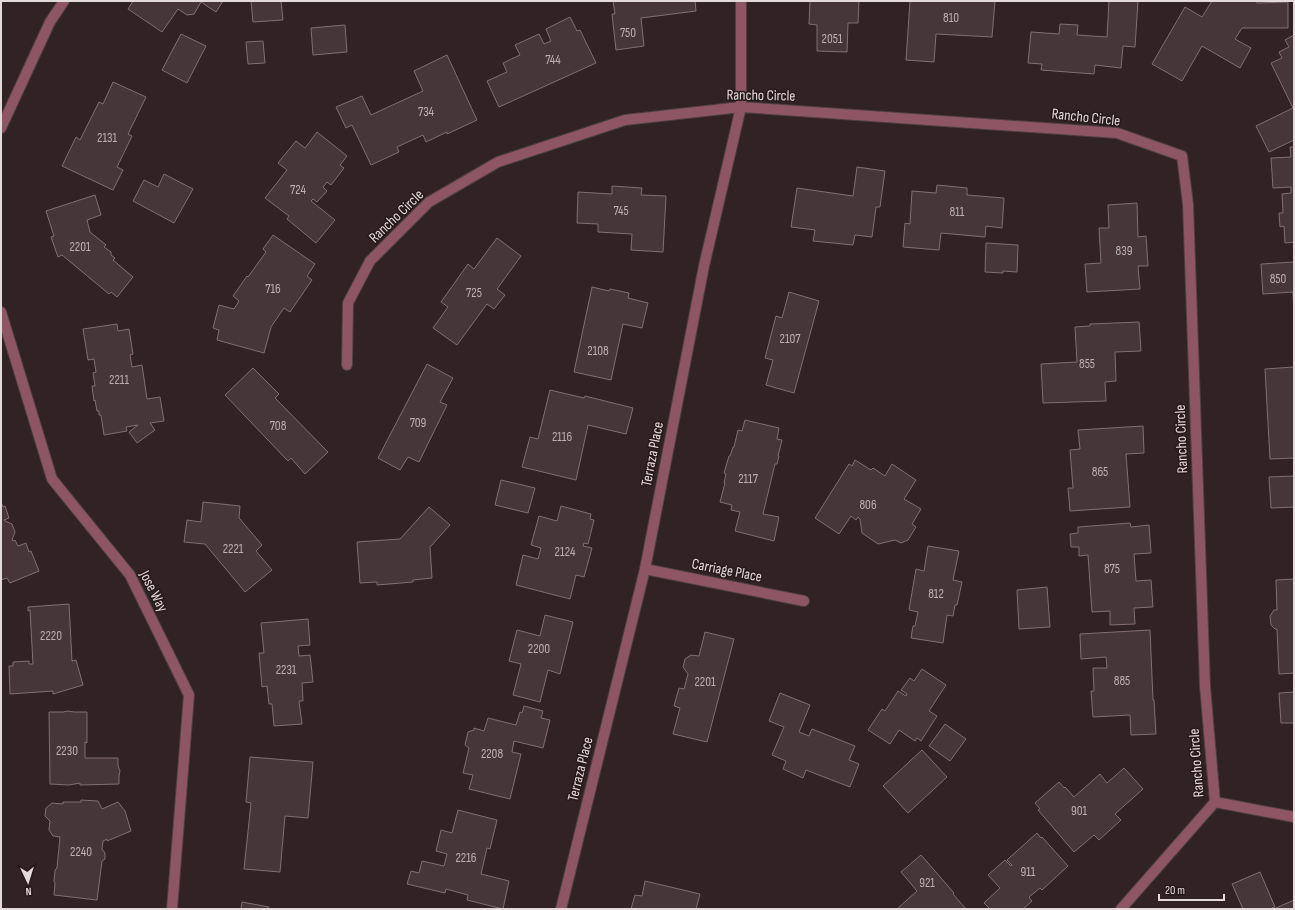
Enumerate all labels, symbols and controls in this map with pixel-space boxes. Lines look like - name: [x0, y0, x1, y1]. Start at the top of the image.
- house number: 810: [943, 10, 959, 26]
- house number: 750: [620, 25, 636, 41]
- house number: 2051: [822, 31, 843, 47]
- house number: 744: [545, 52, 561, 68]
- street label: Rancho Circle: [726, 85, 796, 106]
- house number: 734: [418, 104, 435, 120]
- street label: Rancho Circle: [1051, 104, 1121, 131]
- house number: 2131: [97, 130, 117, 146]
- house number: 724: [290, 182, 307, 198]
- street label: Rancho Circle: [365, 186, 428, 247]
- house number: 745: [613, 203, 629, 219]
- house number: 811: [950, 204, 965, 220]
- house number: 2201: [69, 239, 91, 255]
- house number: 839: [1116, 243, 1133, 259]
- house number: 850: [1270, 271, 1287, 287]
- house number: 716: [265, 281, 281, 297]
- house number: 725: [466, 285, 482, 301]
- house number: 2107: [780, 331, 801, 347]
- house number: 2108: [587, 343, 609, 359]
- house number: 855: [1079, 356, 1095, 372]
- house number: 2211: [109, 372, 129, 388]
- street label: Rancho Circle: [1171, 404, 1192, 474]
- house number: 709: [410, 415, 427, 431]
- house number: 708: [270, 418, 287, 434]
- street label: Terraza Place: [637, 420, 668, 488]
- house number: 2116: [552, 429, 572, 445]
- house number: 865: [1092, 464, 1108, 480]
- house number: 2117: [738, 471, 759, 487]
- house number: 806: [859, 497, 877, 513]
- house number: 2221: [223, 541, 244, 557]
- house number: 2124: [555, 544, 576, 560]
- street label: Carriage Place: [690, 554, 764, 587]
- house number: 875: [1104, 561, 1120, 577]
- street label: Jose Way: [135, 566, 172, 615]
- house number: 812: [928, 586, 944, 602]
- house number: 2220: [40, 628, 62, 644]
- house number: 2200: [528, 641, 550, 657]
- house number: 2231: [276, 662, 297, 678]
- house number: 885: [1114, 673, 1130, 689]
- house number: 2201: [694, 674, 716, 690]
- street label: Rancho Circle: [1185, 728, 1208, 798]
- street label: Terraza Place: [563, 735, 598, 803]
- house number: 2230: [56, 743, 78, 759]
- house number: 2208: [481, 746, 503, 762]
- house number: 901: [1071, 803, 1088, 819]
- house number: 2240: [70, 844, 92, 860]
- house number: 2216: [455, 850, 477, 866]
- north arrow: [8, 862, 48, 902]
- house number: 911: [1021, 864, 1036, 880]
- house number: 921: [919, 875, 935, 891]
- scale bar: [1159, 876, 1224, 902]
- text: 20 m: [1165, 883, 1185, 898]
- text: N: [25, 885, 32, 898]

